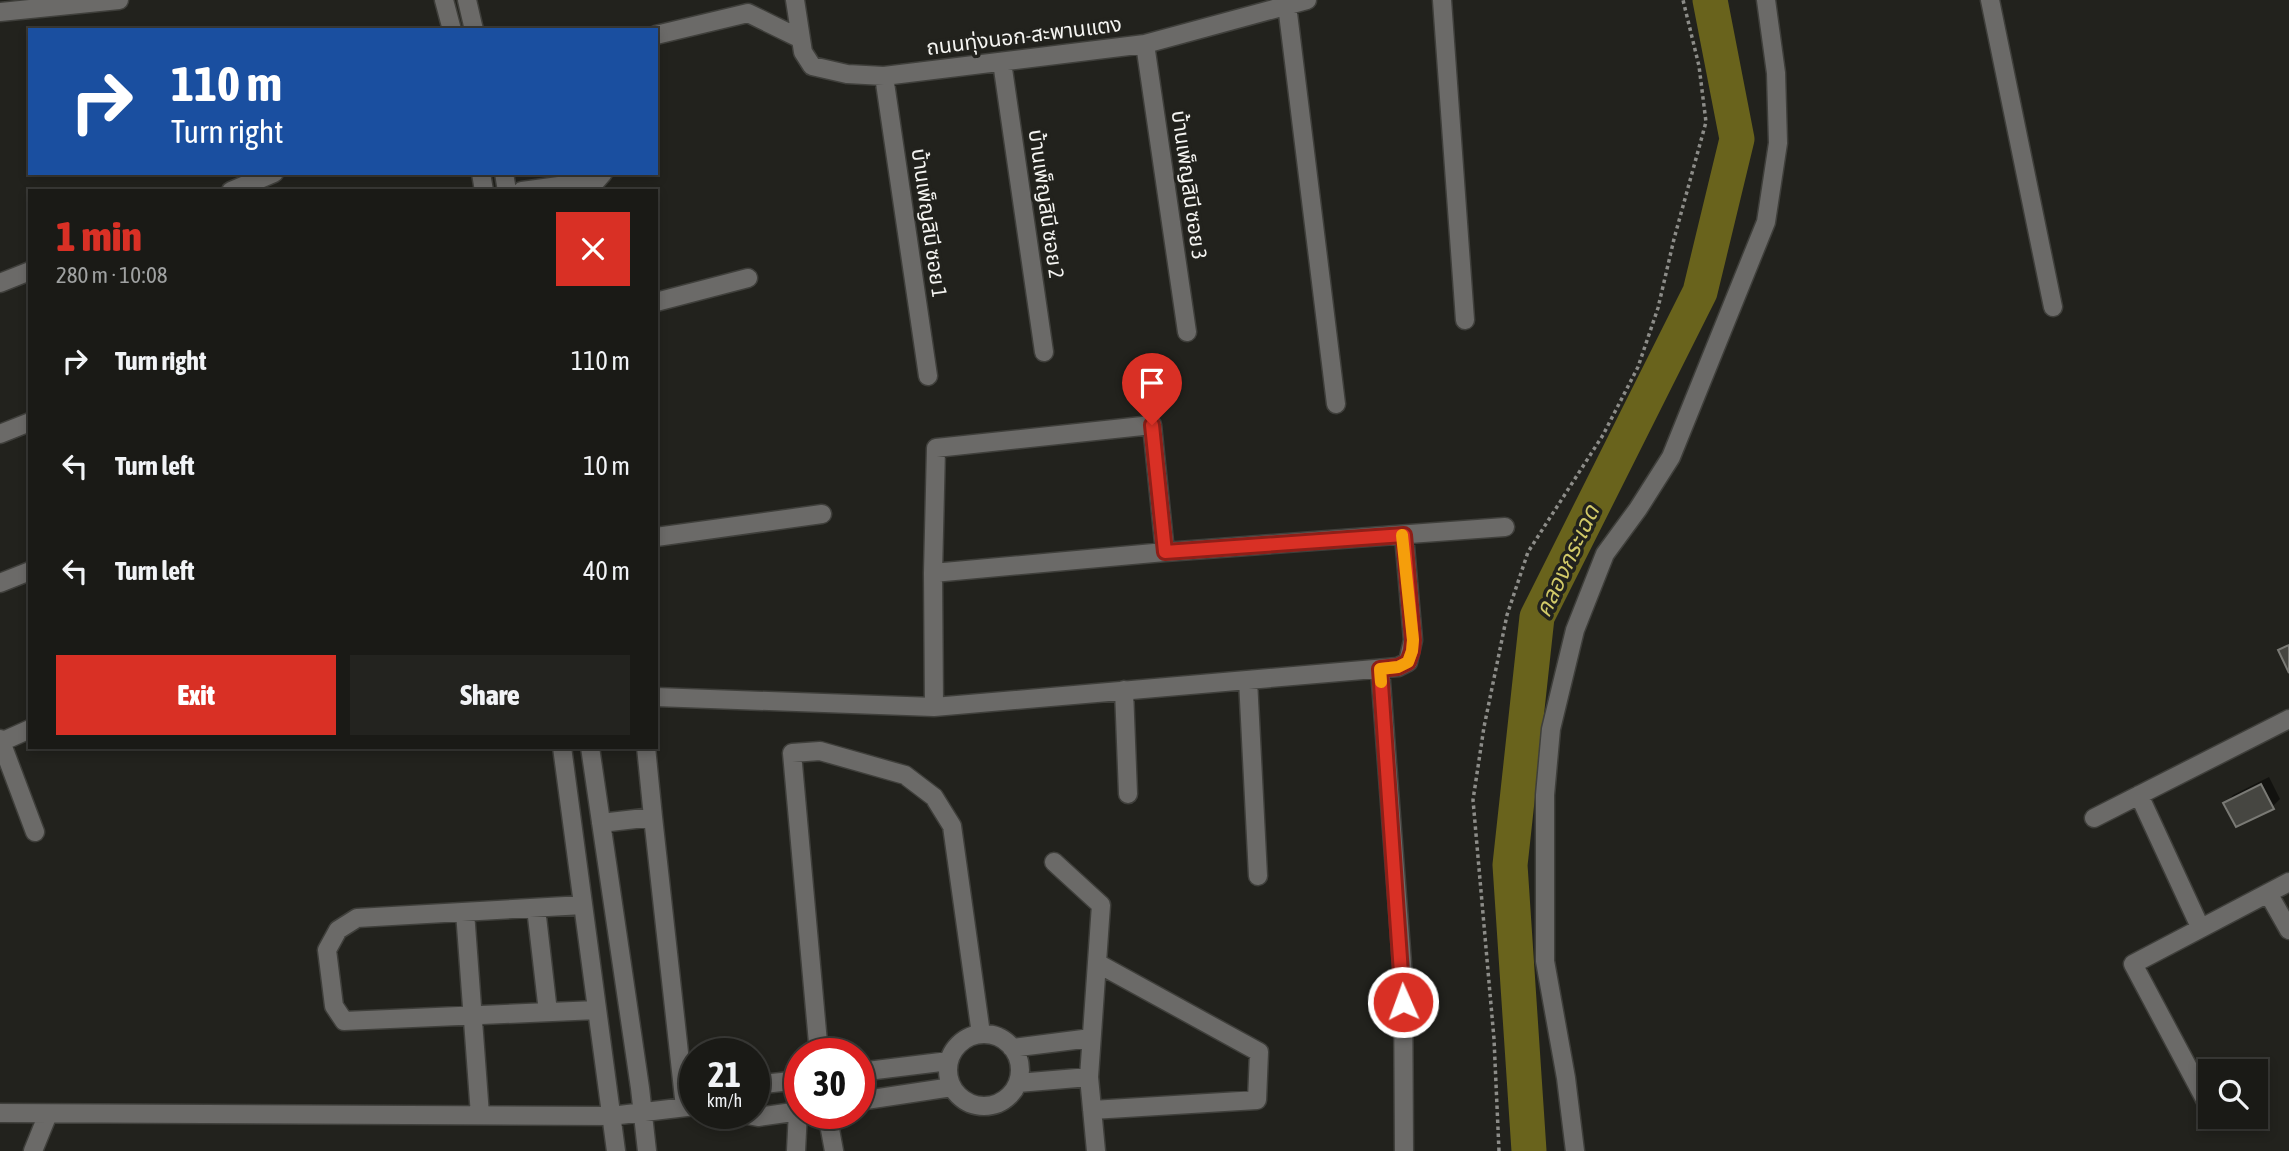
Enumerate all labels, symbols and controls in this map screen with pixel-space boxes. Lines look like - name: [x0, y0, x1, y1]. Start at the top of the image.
- street label: ถนนทุ่งนอก-สะพานแตง: [925, 11, 1123, 61]
- text: 110 m: [171, 55, 282, 111]
- icon: right: [56, 56, 147, 147]
- street label: บ้านเพ็ญสินี ซอย 3: [1168, 109, 1212, 261]
- text: Turn right: [171, 113, 284, 150]
- street label: บ้านเพ็ญสินี ซอย 2: [1025, 128, 1069, 280]
- street label: บ้านเพ็ญสินี ซอย 1: [908, 147, 952, 299]
- text: 1 min: [56, 212, 142, 260]
- button: close: [556, 212, 630, 286]
- text: 280 m · 10:08: [56, 262, 168, 288]
- icon: right: [56, 342, 94, 380]
- text: Turn right: [115, 346, 206, 376]
- text: 110 m: [571, 346, 630, 376]
- pin: [1122, 353, 1182, 425]
- icon: arrive: [1133, 364, 1171, 402]
- icon: left: [56, 447, 94, 485]
- text: Turn left: [115, 451, 195, 481]
- text: 10 m: [583, 451, 630, 481]
- water label: คลองกระเฉด: [1530, 500, 1605, 621]
- icon: left: [56, 552, 94, 590]
- text: Turn left: [115, 556, 195, 586]
- text: 40 m: [583, 556, 630, 586]
- button: Exit: [56, 655, 336, 735]
- button: Share: [350, 655, 630, 735]
- position arrow: [1366, 965, 1440, 1039]
- speed limit sign: 30: [784, 1038, 875, 1129]
- text: 21: [708, 1054, 741, 1094]
- map controls: [2198, 1059, 2268, 1129]
- button: search: [2198, 1059, 2268, 1129]
- text: km/h: [707, 1090, 742, 1111]

